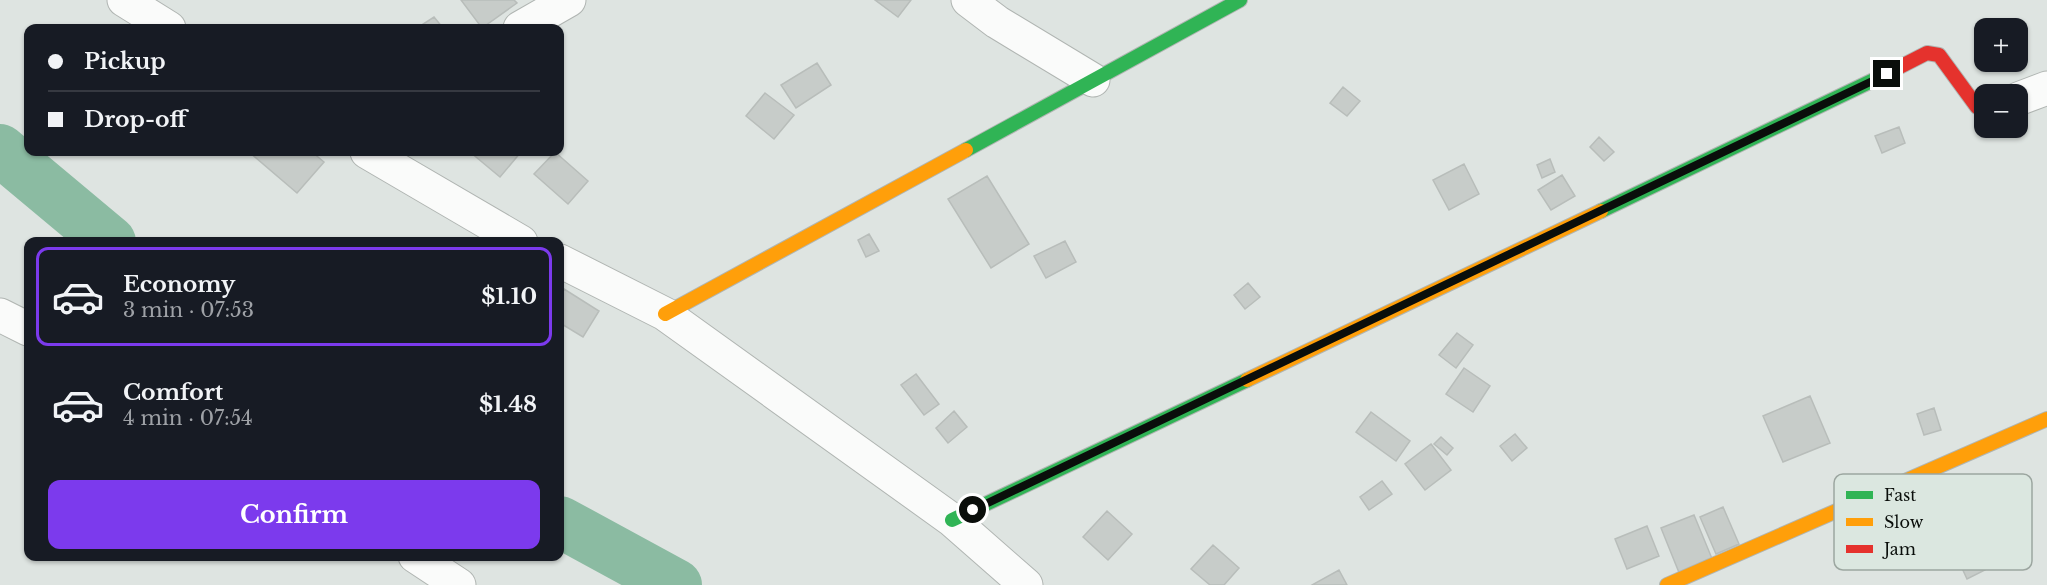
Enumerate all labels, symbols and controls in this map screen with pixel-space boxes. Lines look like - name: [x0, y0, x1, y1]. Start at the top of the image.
- map controls: [1974, 18, 2028, 138]
- button: +: [1974, 18, 2028, 72]
- text: Pickup: [84, 48, 166, 75]
- route end: [1873, 60, 1900, 87]
- button: −: [1974, 84, 2028, 138]
- text: Drop-off: [84, 106, 186, 133]
- icon: car: [51, 270, 105, 324]
- text: Economy: [123, 271, 235, 298]
- text: $1.10: [481, 283, 537, 310]
- text: 3 min · 07:53: [123, 298, 254, 322]
- icon: car: [51, 378, 105, 432]
- text: Comfort: [123, 379, 223, 406]
- text: $1.48: [479, 391, 537, 418]
- text: 4 min · 07:54: [123, 406, 253, 430]
- legend: [1834, 474, 2032, 570]
- button: Confirm: [48, 480, 540, 549]
- text: Fast: [1884, 485, 1916, 505]
- route start: [959, 496, 986, 523]
- text: Slow: [1884, 512, 1924, 532]
- text: Jam: [1882, 539, 1916, 559]

